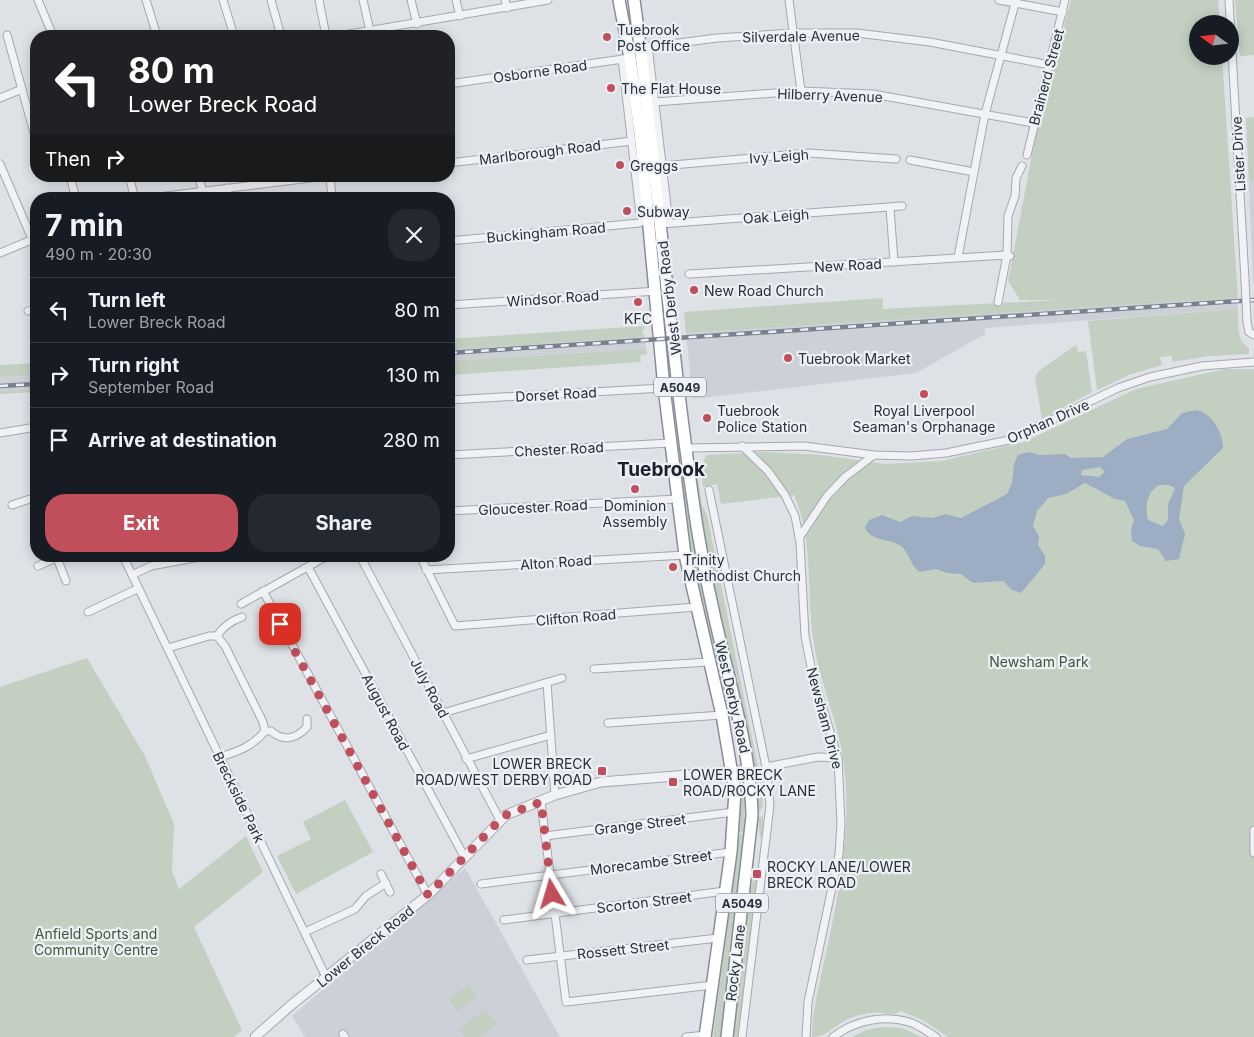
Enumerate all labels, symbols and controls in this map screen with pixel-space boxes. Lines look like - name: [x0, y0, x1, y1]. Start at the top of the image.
- north arrow: [1189, 15, 1239, 65]
- map controls: [1189, 15, 1239, 65]
- place label: Tuebrook Post Office: [617, 21, 690, 54]
- street label: Silverdale Avenue: [742, 26, 860, 46]
- street label: Brainerd Street: [1025, 27, 1067, 127]
- marker: Tuebrook Post Office: [601, 31, 613, 43]
- text: 80 m: [128, 49, 215, 91]
- icon: left: [45, 50, 110, 115]
- street label: Osborne Road: [492, 56, 588, 86]
- place label: The Flat House: [621, 80, 721, 97]
- marker: The Flat House: [605, 82, 617, 94]
- street label: Hilberry Avenue: [777, 85, 883, 105]
- text: Lower Breck Road: [128, 91, 317, 117]
- street label: Lister Drive: [1228, 116, 1248, 192]
- street label: Marlborough Road: [478, 136, 602, 168]
- icon: right: [101, 145, 129, 173]
- street label: Ivy Leigh: [749, 145, 809, 167]
- text: Then: [45, 148, 91, 171]
- place label: Greggs: [630, 157, 678, 174]
- marker: Greggs: [614, 159, 626, 171]
- place label: Subway: [637, 203, 690, 220]
- marker: Subway: [621, 205, 633, 217]
- street label: Oak Leigh: [742, 205, 810, 227]
- text: 7 min: [45, 207, 124, 243]
- button: close: [388, 209, 440, 261]
- street label: Buckingham Road: [486, 218, 606, 246]
- street label: West Derby Road: [654, 240, 684, 356]
- text: 490 m · 20:30: [45, 244, 152, 264]
- street label: New Road: [814, 255, 882, 275]
- place label: New Road Church: [704, 282, 824, 299]
- marker: New Road Church: [688, 284, 700, 296]
- street label: Windsor Road: [506, 286, 600, 310]
- text: Turn left: [88, 289, 166, 312]
- icon: left: [45, 296, 73, 324]
- marker: KFC: [632, 296, 644, 308]
- text: 80 m: [394, 299, 440, 322]
- place label: KFC: [624, 310, 652, 327]
- text: Lower Breck Road: [88, 312, 226, 332]
- place label: Tuebrook Market: [798, 350, 911, 367]
- marker: Tuebrook Market: [782, 352, 794, 364]
- text: Turn right: [88, 354, 179, 377]
- icon: right: [45, 361, 73, 389]
- text: 130 m: [387, 364, 440, 387]
- text: September Road: [88, 377, 214, 397]
- road number: A5049: [654, 378, 706, 397]
- street label: Dorset Road: [515, 383, 597, 405]
- marker: Royal Liverpool Seaman's Orphanage: [918, 388, 930, 400]
- street label: Orphan Drive: [1004, 395, 1092, 447]
- place label: Tuebrook Police Station: [717, 402, 807, 435]
- place label: Royal Liverpool Seaman's Orphanage: [853, 402, 995, 435]
- marker: Tuebrook Police Station: [701, 412, 713, 424]
- icon: arrive: [45, 426, 73, 454]
- text: Arrive at destination: [88, 429, 277, 452]
- text: 280 m: [383, 429, 440, 452]
- street label: Chester Road: [514, 438, 604, 460]
- district label: Tuebrook: [617, 458, 705, 481]
- marker: Dominion Assembly: [629, 483, 641, 495]
- button: Exit: [45, 494, 238, 552]
- button: Share: [248, 494, 440, 552]
- street label: Gloucester Road: [478, 496, 588, 518]
- place label: Dominion Assembly: [603, 497, 668, 530]
- street label: Alton Road: [519, 551, 593, 573]
- place label: Trinity Methodist Church: [683, 551, 801, 584]
- marker: Trinity Methodist Church: [667, 561, 679, 573]
- pin: [259, 603, 301, 645]
- street label: Clifton Road: [535, 605, 617, 629]
- icon: arrive: [266, 610, 294, 638]
- street label: West Derby Road: [712, 639, 754, 755]
- park label: Newsham Park: [989, 653, 1089, 670]
- street label: July Road: [407, 655, 453, 721]
- street label: Newsham Drive: [803, 665, 847, 771]
- street label: August Road: [359, 671, 413, 753]
- street label: Breckside Park: [210, 749, 269, 846]
- place label: LOWER BRECK ROAD/WEST DERBY ROAD: [415, 755, 593, 788]
- marker: LOWER BRECK ROAD/WEST DERBY ROAD: [596, 765, 608, 777]
- place label: LOWER BRECK ROAD/ROCKY LANE: [683, 766, 816, 799]
- marker: LOWER BRECK ROAD/ROCKY LANE: [667, 776, 679, 788]
- street label: Grange Street: [593, 810, 687, 838]
- street label: Morecambe Street: [589, 846, 713, 878]
- place label: ROCKY LANE/LOWER BRECK ROAD: [767, 858, 911, 891]
- position arrow: [525, 867, 577, 919]
- marker: ROCKY LANE/LOWER BRECK ROAD: [751, 868, 763, 880]
- street label: Scorton Street: [596, 888, 693, 916]
- road number: A5049: [716, 894, 768, 912]
- street label: Lower Breck Road: [313, 902, 417, 990]
- street label: Rocky Lane: [722, 924, 748, 1002]
- park label: Anfield Sports and Community Centre: [34, 925, 158, 958]
- street label: Rossett Street: [576, 936, 670, 962]

